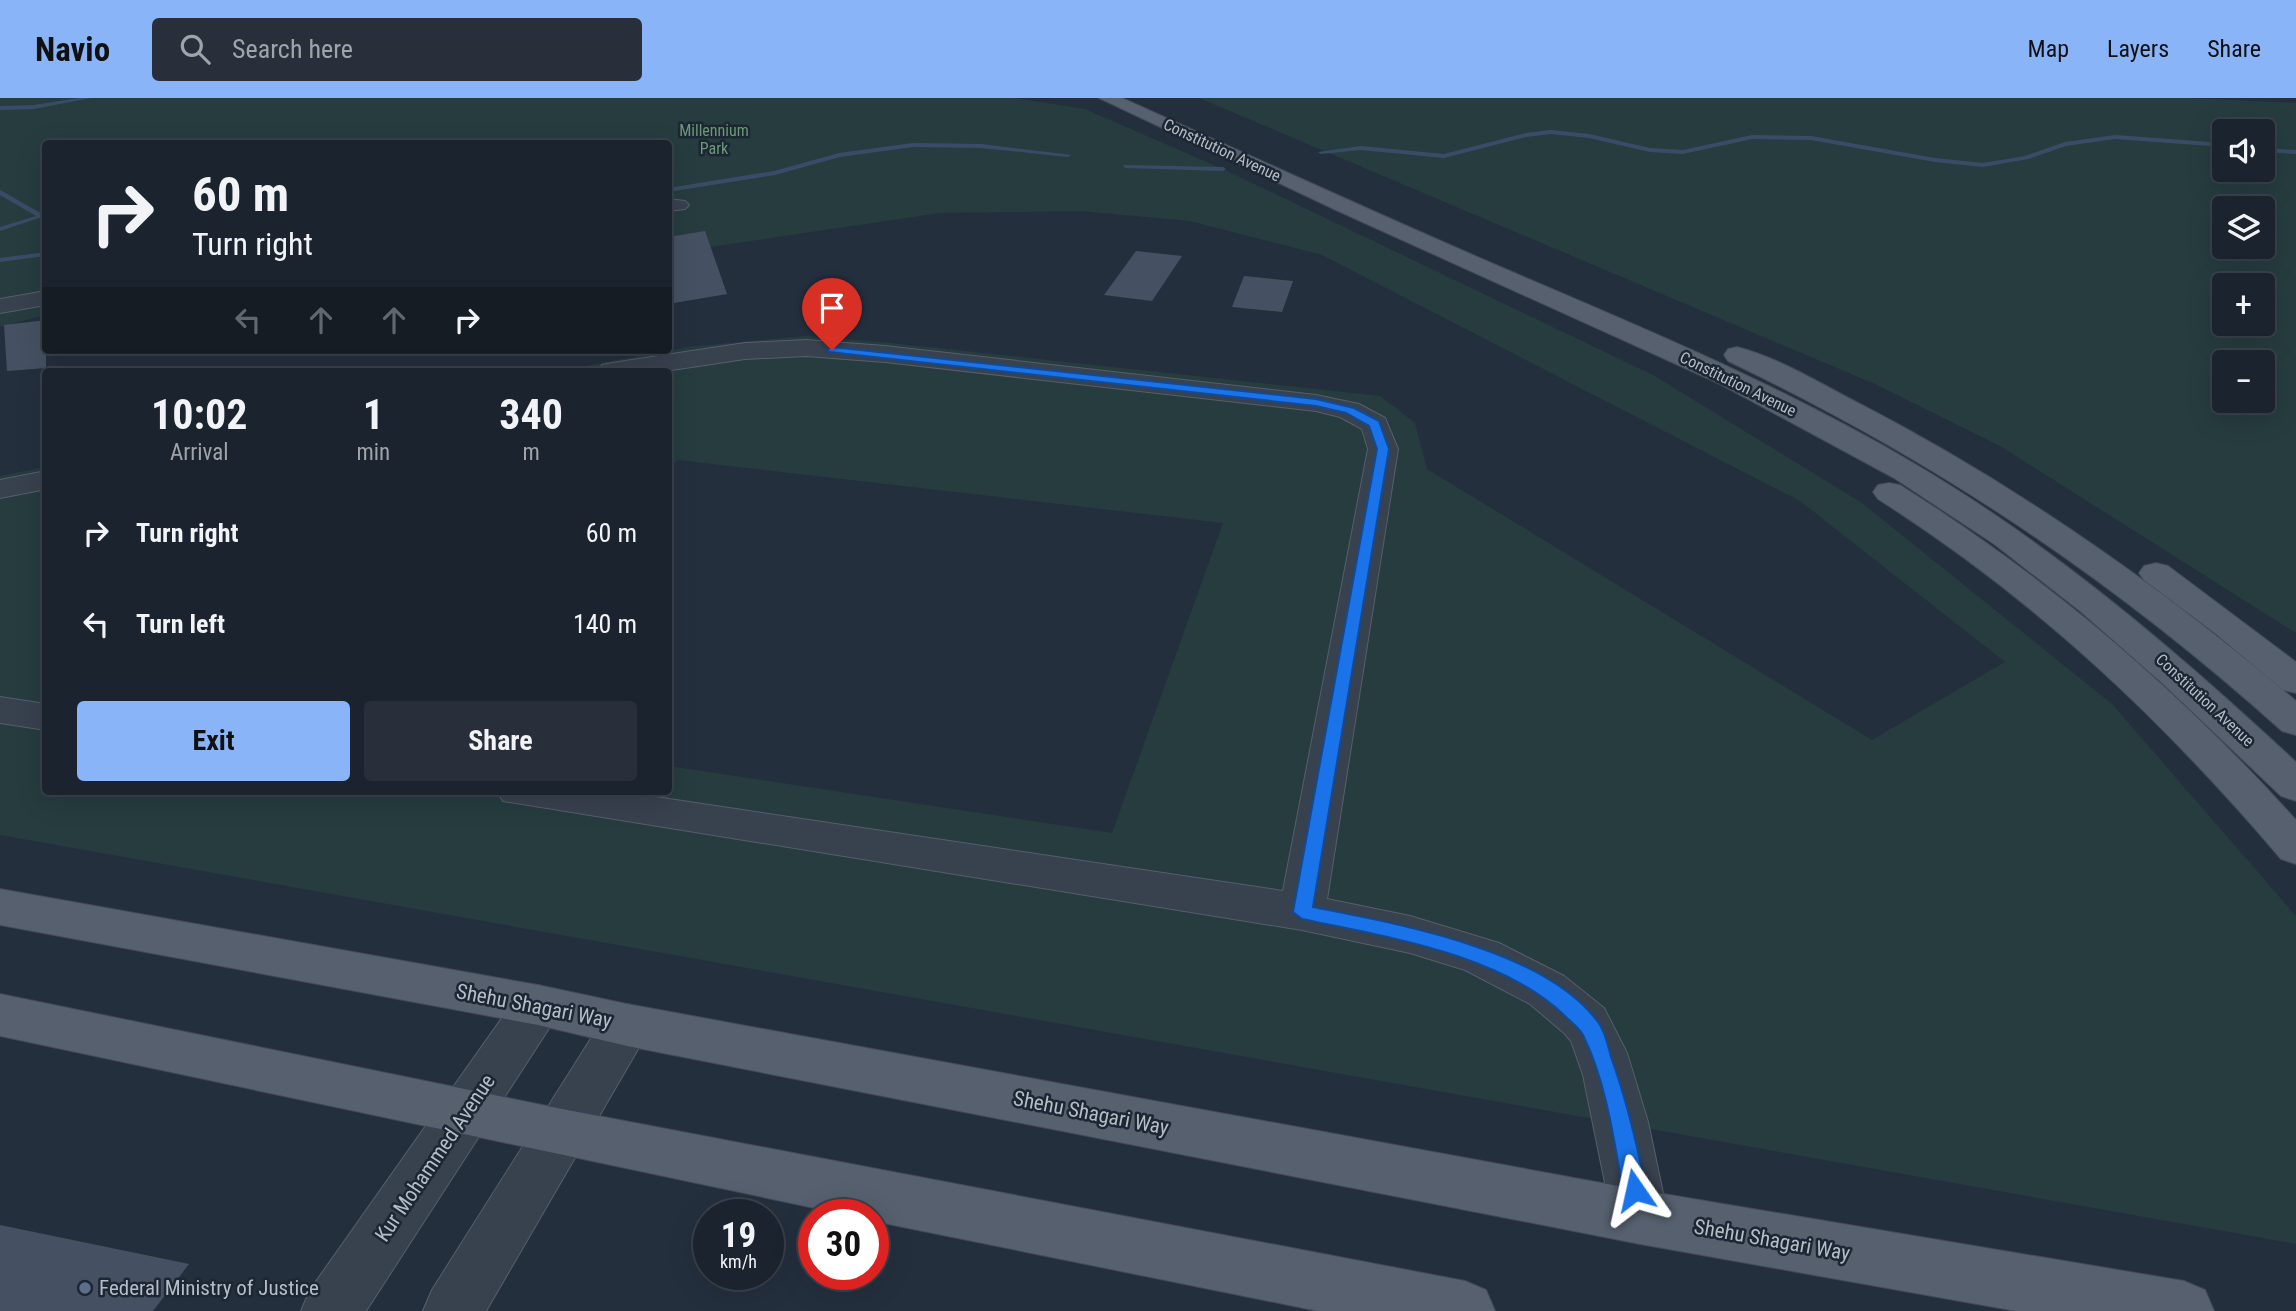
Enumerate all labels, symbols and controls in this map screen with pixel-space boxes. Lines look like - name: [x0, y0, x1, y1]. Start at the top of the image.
- search box: [152, 18, 642, 81]
- text: Navio: [35, 30, 110, 69]
- icon: search: [176, 30, 214, 68]
- text: Search here: [232, 34, 353, 64]
- text: Map: [2028, 35, 2069, 63]
- text: Layers: [2107, 35, 2169, 63]
- text: Share: [2207, 35, 2261, 63]
- street label: Constitution Avenue: [1160, 115, 1284, 185]
- map controls: [2212, 119, 2275, 413]
- button: sound: [2212, 119, 2275, 182]
- park label: Millennium Park: [679, 121, 749, 158]
- text: 60 m: [192, 166, 289, 223]
- icon: right: [77, 168, 168, 259]
- button: layers: [2212, 196, 2275, 259]
- text: Turn right: [192, 225, 313, 263]
- button: +: [2212, 273, 2275, 336]
- pin: [802, 278, 862, 350]
- icon: arrive: [813, 289, 851, 327]
- icon: left: [229, 301, 267, 339]
- icon: ahead: [302, 301, 340, 339]
- icon: ahead: [375, 301, 413, 339]
- icon: right: [448, 301, 486, 339]
- street label: Constitution Avenue: [1677, 348, 1799, 420]
- button: −: [2212, 350, 2275, 413]
- text: 10:02: [151, 390, 247, 439]
- text: 1: [363, 390, 384, 439]
- text: 340: [499, 390, 563, 439]
- text: Arrival: [170, 439, 228, 466]
- text: min: [356, 439, 390, 466]
- text: m: [522, 439, 540, 466]
- icon: right: [77, 514, 115, 552]
- text: Turn right: [136, 518, 238, 548]
- text: 60 m: [586, 518, 637, 548]
- icon: left: [77, 605, 115, 643]
- text: Turn left: [136, 609, 225, 639]
- text: 140 m: [573, 609, 637, 639]
- street label: Constitution Avenue: [2152, 650, 2258, 750]
- button: Exit: [77, 701, 350, 781]
- button: Share: [364, 701, 637, 781]
- street label: Shehu Shagari Way: [454, 979, 614, 1033]
- street label: Kur Mohammed Avenue: [370, 1070, 500, 1246]
- street label: Shehu Shagari Way: [1011, 1086, 1171, 1140]
- position arrow: [1598, 1153, 1672, 1227]
- speed limit sign: 30: [798, 1199, 889, 1290]
- street label: Shehu Shagari Way: [1692, 1214, 1852, 1266]
- text: 19: [721, 1215, 756, 1256]
- text: km/h: [720, 1251, 757, 1272]
- place label: Federal Ministry of Justice: [99, 1276, 319, 1300]
- marker: Federal Ministry of Justice: [77, 1280, 93, 1296]

